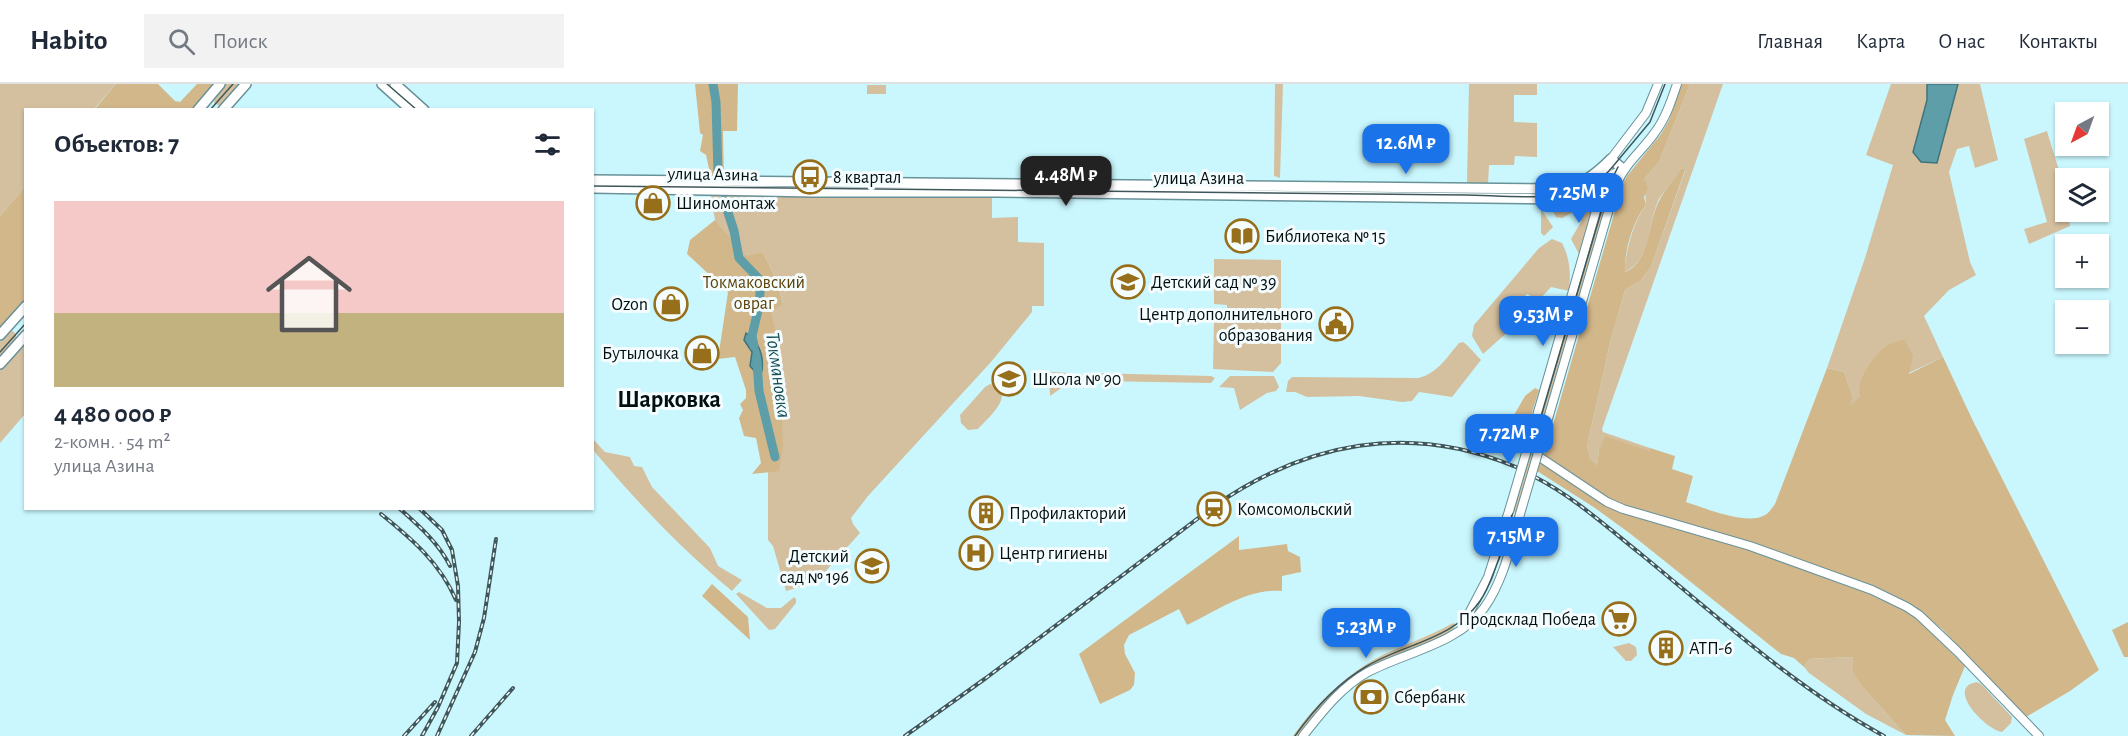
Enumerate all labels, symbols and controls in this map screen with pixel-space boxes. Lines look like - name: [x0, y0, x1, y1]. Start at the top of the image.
- search box: [144, 14, 564, 68]
- icon: search: [165, 25, 198, 58]
- text: Habito: [30, 27, 108, 55]
- text: Поиск: [213, 30, 268, 52]
- text: Главная: [1757, 31, 1823, 52]
- text: Карта: [1856, 31, 1905, 52]
- text: О нас: [1938, 31, 1985, 52]
- text: Контакты: [2018, 31, 2098, 52]
- north arrow: [2055, 102, 2109, 156]
- map controls: [2055, 102, 2109, 354]
- pin: 12.6M ₽: [1351, 124, 1461, 175]
- icon: filters: [531, 128, 564, 161]
- text: Объектов: 7: [54, 131, 179, 157]
- text: 12.6M ₽: [1376, 133, 1436, 153]
- pin: 4.48M ₽: [1011, 156, 1121, 207]
- bus stop icon: 8 квартал: [792, 159, 828, 195]
- street label: улица Азина: [667, 165, 758, 185]
- text: 4.48M ₽: [1035, 165, 1097, 185]
- button: layers: [2055, 168, 2109, 222]
- place label: 8 квартал: [833, 169, 901, 187]
- street label: улица Азина: [1153, 170, 1244, 188]
- pin: 7.25M ₽: [1524, 173, 1634, 224]
- text: 7.25M ₽: [1549, 182, 1609, 202]
- shop icon: Шиномонтаж: [635, 185, 671, 221]
- place label: Шиномонтаж: [676, 195, 776, 213]
- library icon: Библиотека № 15: [1224, 218, 1260, 254]
- place label: Библиотека № 15: [1265, 227, 1386, 246]
- button: +: [2055, 234, 2109, 288]
- icon: home: [255, 240, 363, 348]
- school or university icon: Детский сад № 39: [1110, 264, 1146, 300]
- park label: Токмаковский овраг: [703, 274, 805, 313]
- place label: Детский сад № 39: [1151, 274, 1276, 292]
- shop icon: Ozon: [653, 286, 689, 322]
- place label: Ozon: [611, 296, 648, 314]
- pin: 9.53M ₽: [1488, 296, 1598, 347]
- button: −: [2055, 300, 2109, 354]
- text: 9.53M ₽: [1513, 305, 1573, 325]
- place label: Центр дополнительного образования: [1139, 306, 1313, 345]
- public building icon: Центр дополнительного образования: [1318, 306, 1354, 342]
- water label: Токмановка: [762, 331, 794, 419]
- shop icon: Бутылочка: [684, 335, 720, 371]
- place label: Бутылочка: [602, 345, 679, 363]
- school or university icon: Школа № 90: [991, 361, 1027, 397]
- place label: Школа № 90: [1032, 371, 1121, 389]
- district label: Шарковка: [617, 388, 721, 412]
- text: 4 480 000 ₽: [54, 401, 171, 427]
- pin: 7.72M ₽: [1454, 414, 1564, 465]
- text: 7.72M ₽: [1479, 423, 1539, 443]
- text: 2-комн. · 54 m²: [54, 432, 170, 452]
- text: улица Азина: [54, 456, 155, 476]
- station icon: Комсомольский: [1196, 491, 1232, 527]
- building icon: Профилакторий: [968, 495, 1004, 531]
- place label: Комсомольский: [1237, 501, 1352, 519]
- place label: Профилакторий: [1009, 505, 1127, 523]
- pin: 7.15M ₽: [1461, 517, 1571, 568]
- text: 7.15M ₽: [1487, 526, 1545, 546]
- hospital icon: Центр гигиены: [958, 535, 994, 571]
- place label: Центр гигиены: [999, 545, 1108, 563]
- place label: Детский сад № 196: [780, 548, 849, 587]
- school or university icon: Детский сад № 196: [854, 548, 890, 584]
- supermarket icon: Продсклад Победа: [1601, 601, 1637, 637]
- pin: 5.23M ₽: [1311, 608, 1421, 659]
- place label: Продсклад Победа: [1458, 610, 1596, 629]
- text: 5.23M ₽: [1336, 617, 1396, 637]
- building icon: АТП-6: [1648, 630, 1684, 666]
- place label: АТП-6: [1689, 640, 1732, 658]
- bank icon: Сбербанк: [1353, 679, 1389, 715]
- place label: Сбербанк: [1394, 688, 1466, 707]

